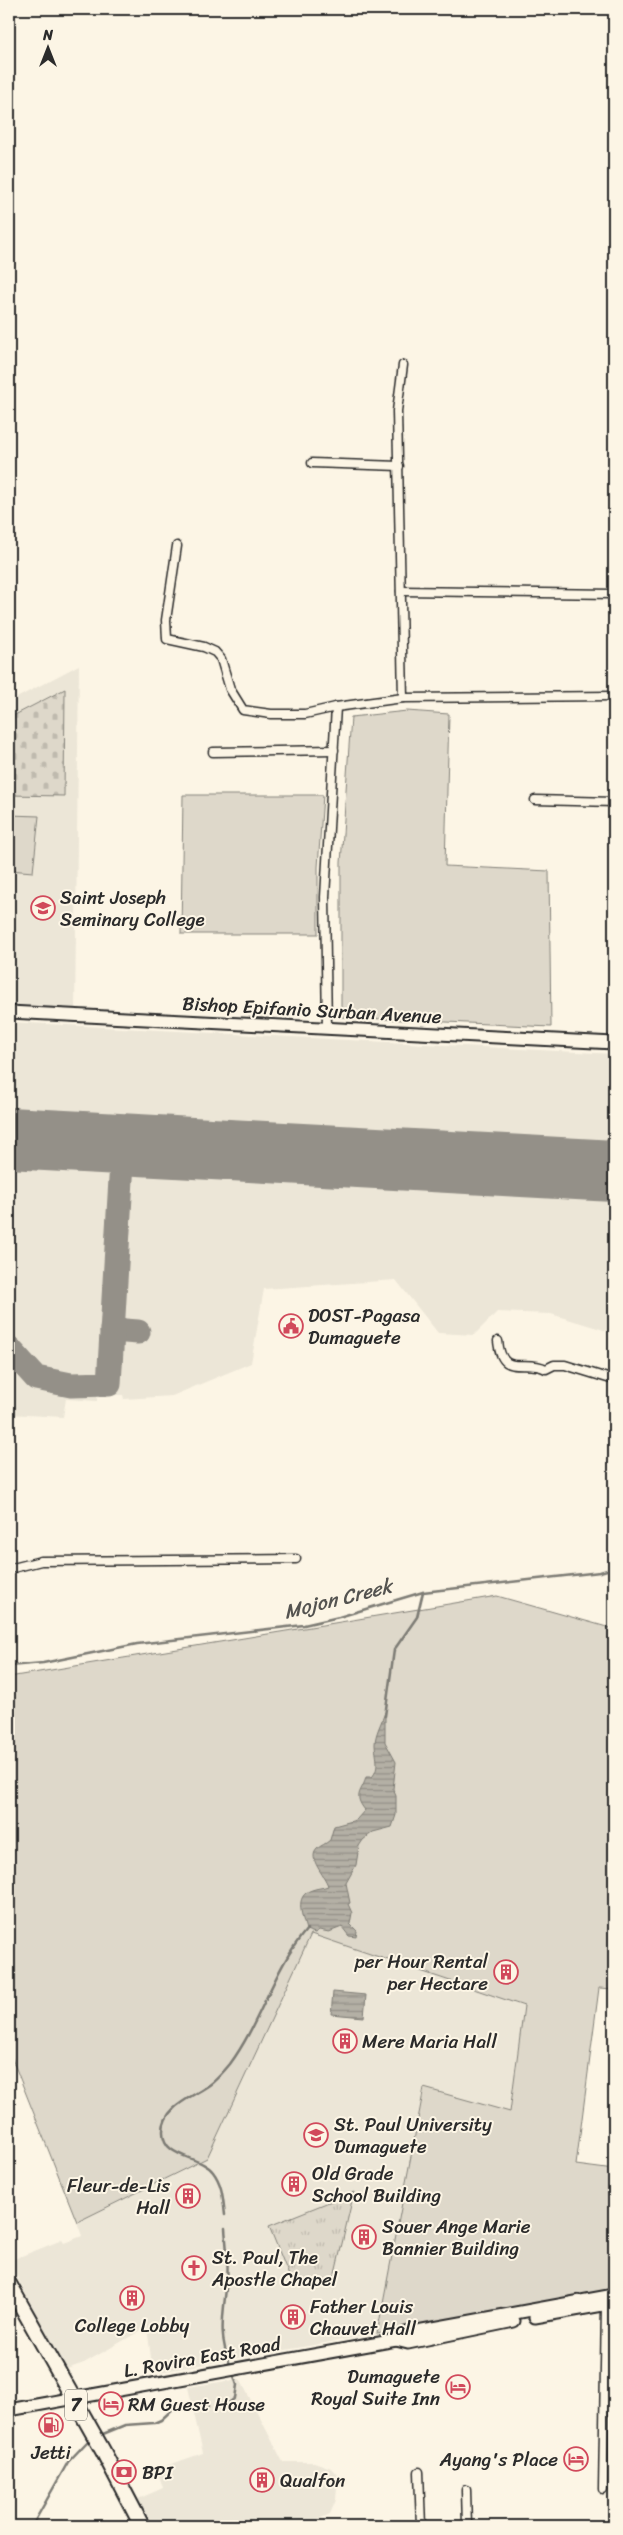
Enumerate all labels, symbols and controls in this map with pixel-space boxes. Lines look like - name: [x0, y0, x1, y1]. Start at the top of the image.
- north arrow: [22, 22, 72, 72]
- text: N: [42, 23, 53, 48]
- place label: Saint Joseph Seminary College: [60, 881, 205, 936]
- school or university icon: Saint Joseph Seminary College: [30, 895, 56, 921]
- street label: Bishop Epifanio Surban Avenue: [182, 987, 443, 1033]
- place label: DOST-Pagasa Dumaguete: [308, 1299, 421, 1354]
- public building icon: DOST-Pagasa Dumaguete: [278, 1313, 304, 1339]
- water label: Mojon Creek: [280, 1568, 398, 1629]
- place label: per Hour Rental per Hectare: [354, 1945, 489, 2000]
- building icon: per Hour Rental per Hectare: [493, 1959, 519, 1985]
- place label: Mere Maria Hall: [362, 2025, 497, 2058]
- building icon: Mere Maria Hall: [332, 2028, 358, 2054]
- place label: St. Paul University Dumaguete: [334, 2108, 492, 2163]
- school or university icon: St. Paul University Dumaguete: [303, 2122, 329, 2148]
- place label: Old Grade School Building: [312, 2157, 441, 2212]
- place label: Fleur-de-Lis Hall: [67, 2169, 171, 2224]
- building icon: Old Grade School Building: [281, 2171, 307, 2197]
- building icon: Fleur-de-Lis Hall: [175, 2183, 201, 2209]
- place label: Souer Ange Marie Bannier Building: [382, 2210, 531, 2265]
- building icon: Souer Ange Marie Bannier Building: [351, 2224, 377, 2250]
- place label: St. Paul, The Apostle Chapel: [211, 2241, 338, 2296]
- church icon: St. Paul, The Apostle Chapel: [181, 2255, 207, 2281]
- building icon: College Lobby: [119, 2285, 145, 2311]
- place label: Father Louis Chauvet Hall: [310, 2290, 417, 2345]
- building icon: Father Louis Chauvet Hall: [280, 2304, 306, 2330]
- place label: College Lobby: [75, 2309, 190, 2342]
- street label: L. Rovira East Road: [121, 2327, 284, 2387]
- place label: Dumaguete Royal Suite Inn: [311, 2360, 440, 2415]
- hotel icon: Dumaguete Royal Suite Inn: [445, 2374, 471, 2400]
- place label: RM Guest House: [128, 2388, 265, 2421]
- road number: 7: [65, 2390, 87, 2420]
- hotel icon: RM Guest House: [98, 2391, 124, 2417]
- fuel station icon: Jetti: [38, 2412, 64, 2438]
- place label: Jetti: [30, 2436, 72, 2469]
- place label: Ayang's Place: [439, 2443, 558, 2476]
- hotel icon: Ayang's Place: [563, 2446, 589, 2472]
- place label: BPI: [142, 2456, 174, 2489]
- bank icon: BPI: [111, 2459, 137, 2485]
- place label: Qualfon: [280, 2464, 345, 2497]
- building icon: Qualfon: [249, 2467, 275, 2493]

